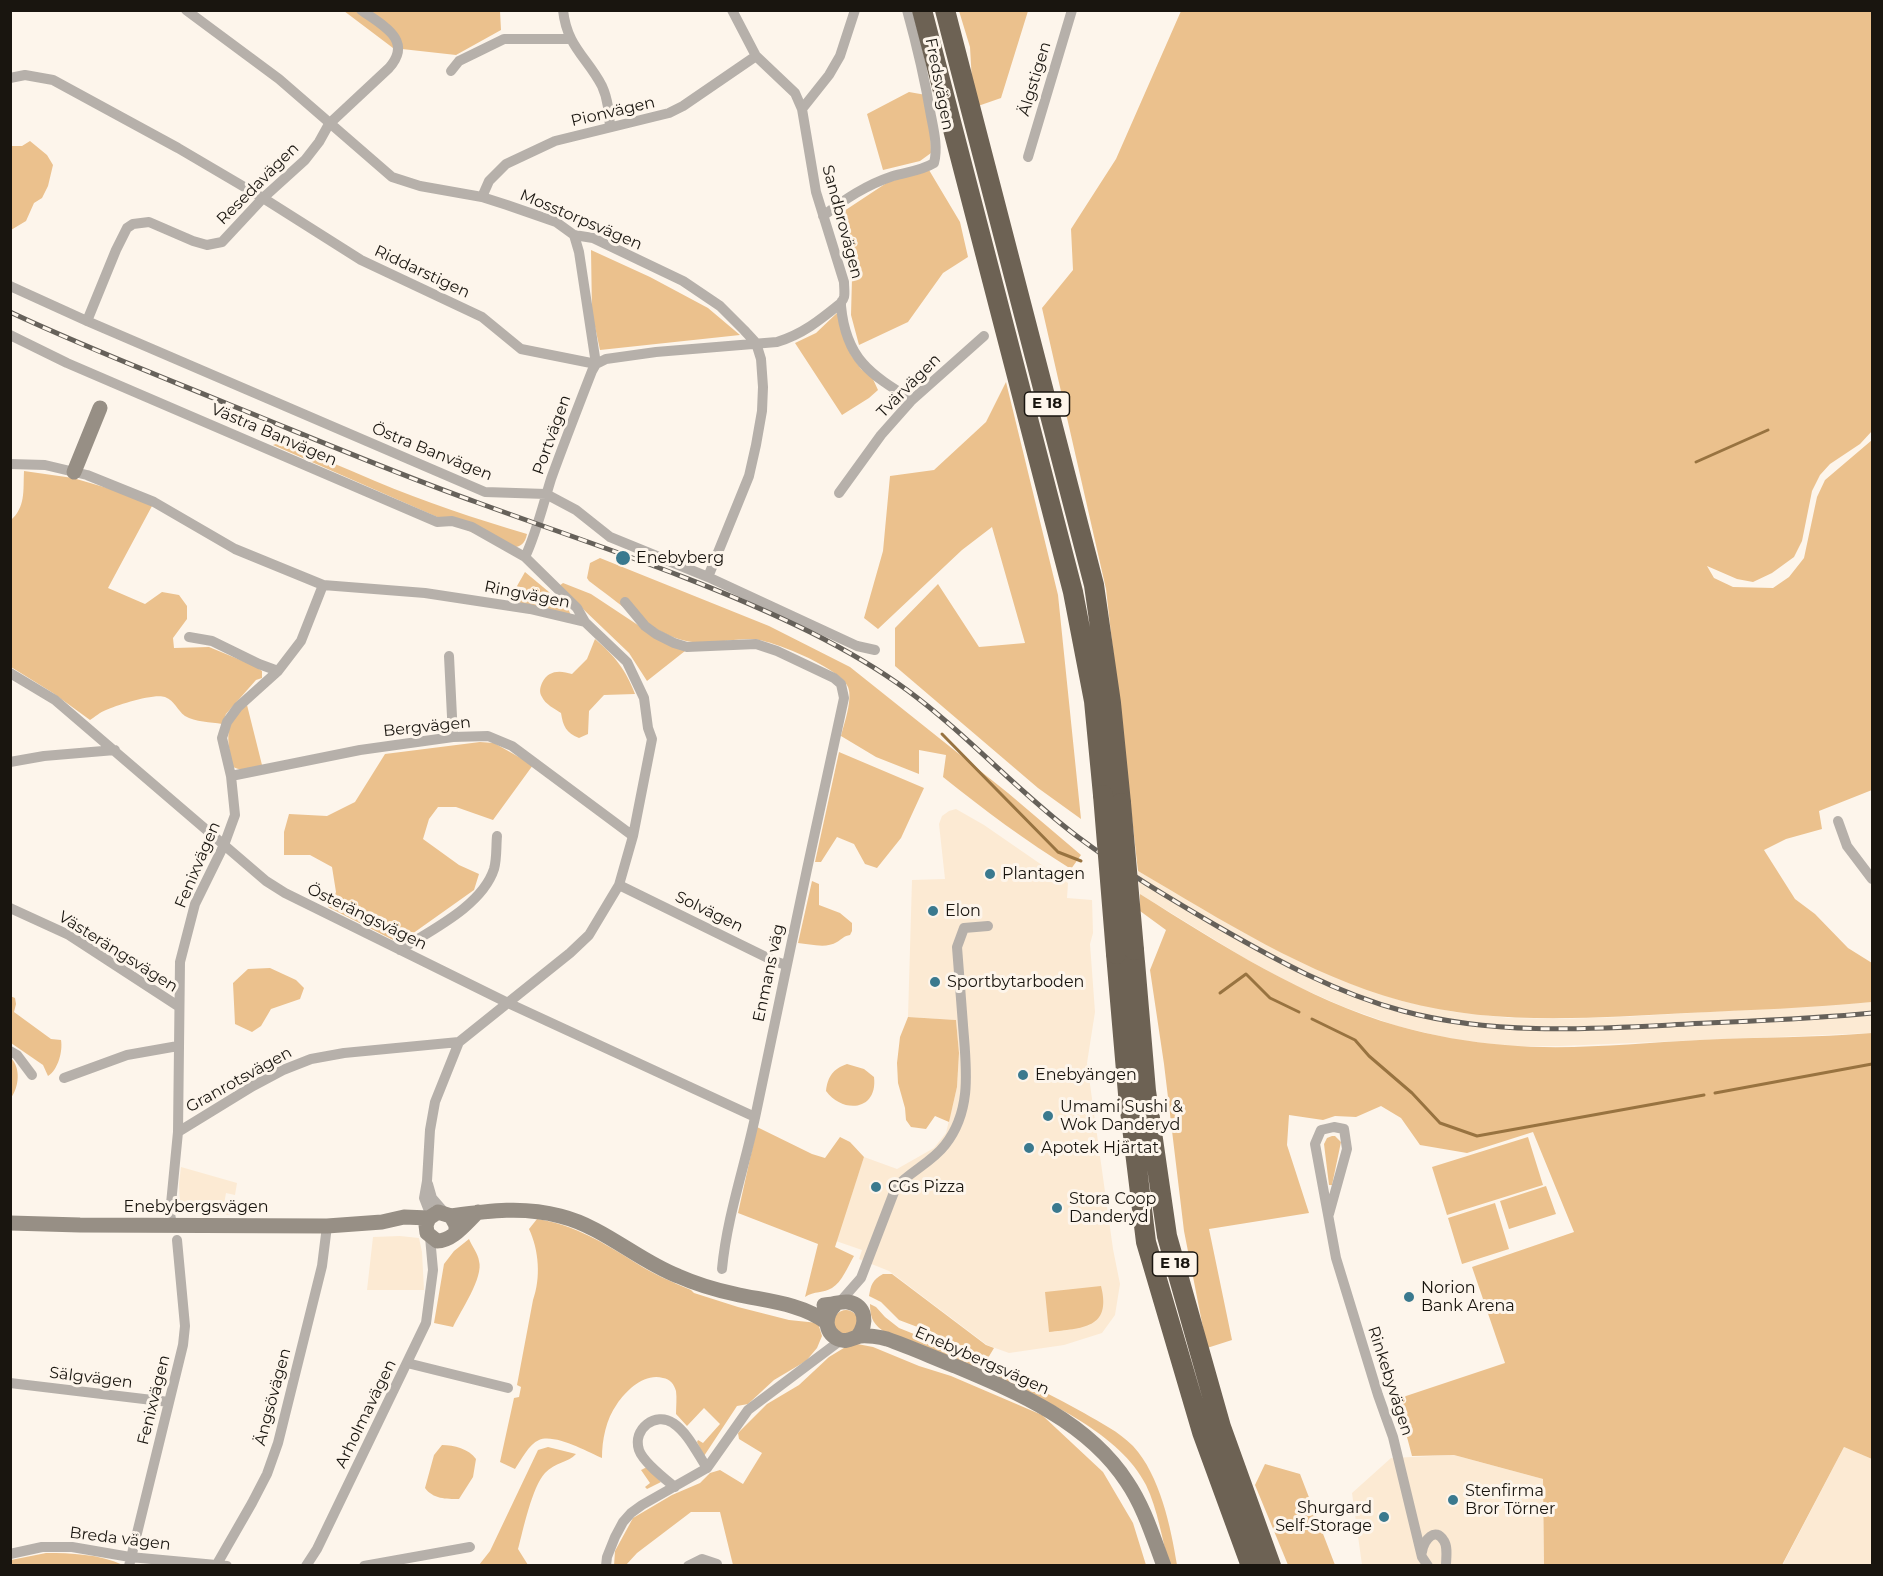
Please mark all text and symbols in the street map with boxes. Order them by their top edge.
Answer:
street label: Fredsvägen [921,36,957,132]
street label: Älgstigen [1015,39,1055,119]
street label: Pionvägen [569,93,657,131]
street label: Resedavägen [213,139,303,229]
street label: Sandbrovägen [818,163,866,281]
street label: Mosstorpsvägen [517,186,645,254]
street label: Riddarstigen [371,241,473,303]
street label: Tvärvägen [873,350,945,422]
street label: Portvägen [529,392,575,478]
road number: E 18 [1024,392,1070,416]
street label: Västra Banvägen [208,400,340,470]
street label: Östra Banvägen [369,419,495,485]
place label: Enebyberg [636,548,724,568]
marker: Enebyberg [614,549,632,567]
street label: Ringvägen [483,577,571,613]
street label: Bergvägen [382,713,472,741]
street label: Fenixvägen [171,819,225,911]
place label: Plantagen [1002,864,1085,884]
marker: Plantagen [983,867,997,881]
street label: Österängsvägen [304,880,430,954]
street label: Solvägen [672,887,746,937]
place label: Elon [945,901,981,921]
marker: Elon [926,904,940,918]
street label: Västerängsvägen [55,907,181,997]
street label: Enmans väg [749,922,789,1024]
place label: Sportbytarboden [947,972,1084,992]
marker: Sportbytarboden [928,975,942,989]
street label: Granrotsvägen [183,1043,295,1117]
place label: Enebyängen [1035,1065,1137,1085]
marker: Enebyängen [1016,1068,1030,1082]
place label: Umami Sushi & Wok Danderyd [1060,1097,1183,1135]
marker: Umami Sushi & Wok Danderyd [1041,1109,1055,1123]
place label: Apotek Hjärtat [1041,1138,1159,1158]
marker: Apotek Hjärtat [1022,1141,1036,1155]
place label: CGs Pizza [888,1177,965,1197]
marker: CGs Pizza [869,1180,883,1194]
place label: Stora Coop Danderyd [1069,1189,1156,1227]
street label: Enebybergsvägen [123,1197,269,1217]
marker: Stora Coop Danderyd [1050,1201,1064,1215]
road number: E 18 [1152,1252,1198,1276]
place label: Norion Bank Arena [1421,1278,1515,1316]
marker: Norion Bank Arena [1402,1290,1416,1304]
street label: Enebybergsvägen [912,1323,1052,1399]
street label: Rinkebyvägen [1363,1324,1417,1438]
street label: Ängsövägen [251,1346,295,1448]
street label: Fenixvägen [134,1353,174,1447]
street label: Arholmavägen [331,1357,401,1471]
street label: Sälgvägen [48,1363,134,1393]
place label: Stenfirma Bror Törner [1465,1481,1555,1519]
marker: Stenfirma Bror Törner [1446,1493,1460,1507]
place label: Shurgard Self-Storage [1275,1498,1372,1536]
marker: Shurgard Self-Storage [1377,1510,1391,1524]
street label: Breda vägen [68,1523,172,1555]

